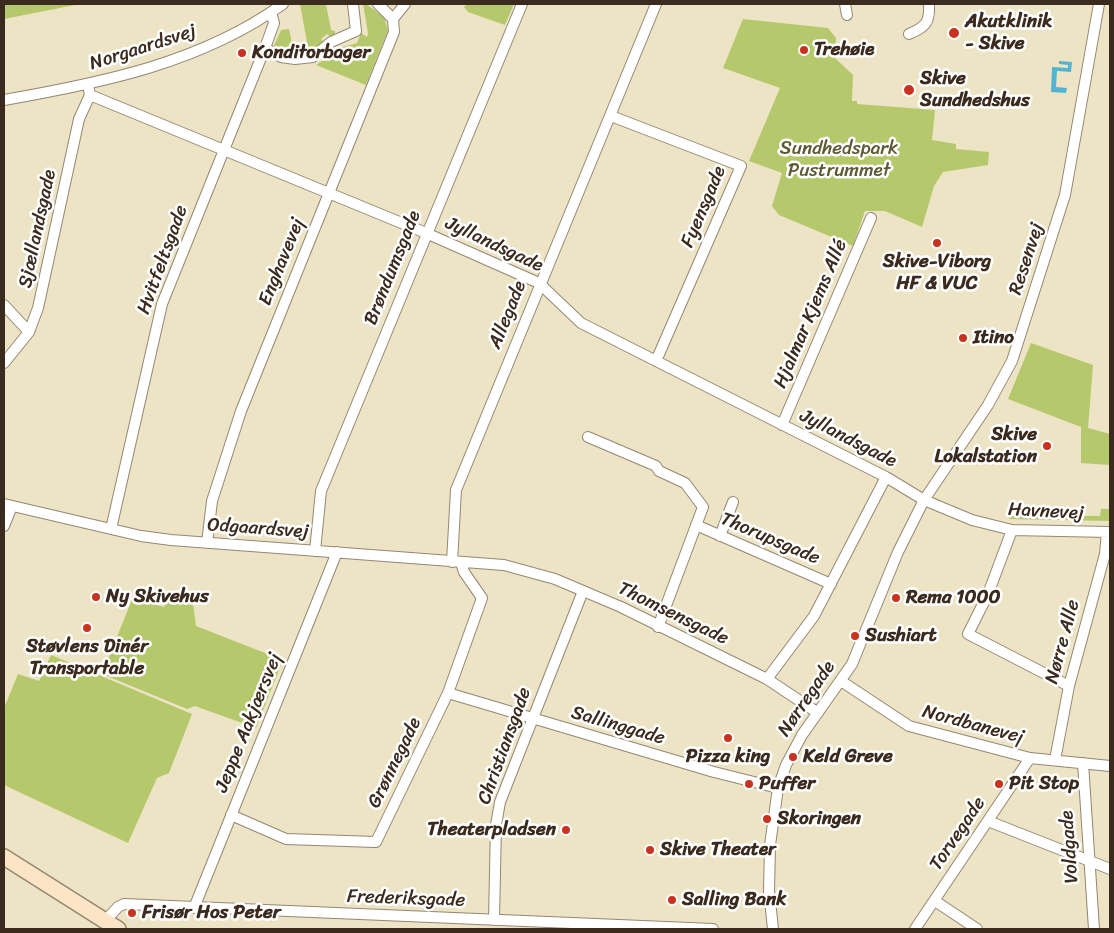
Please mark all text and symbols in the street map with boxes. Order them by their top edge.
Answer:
place label: Akutklinik - Skive [965,11,1052,55]
street label: Norgaardsvej [87,20,199,76]
marker: Akutklinik - Skive [947,26,961,40]
place label: Trehøie [814,39,874,61]
place label: Konditorbager [252,42,370,64]
marker: Trehøie [798,44,810,56]
marker: Konditorbager [236,47,248,59]
place label: Skive Sundhedshus [920,68,1030,112]
marker: Skive Sundhedshus [902,83,916,97]
park label: Sundhedspark Pustrummet [780,138,898,182]
street label: Fyensgade [677,163,731,251]
street label: Sjællandsgade [14,168,62,290]
street label: Hvitfeltsgade [133,202,193,318]
street label: Brøndumsgade [360,207,426,329]
street label: Jyllandsgade [441,212,547,278]
street label: Enghavevej [254,215,310,309]
street label: Resenvej [1005,220,1049,298]
street label: Hjalmar Kjems Allé [769,236,853,392]
marker: Skive-Viborg HF & VUC [931,237,943,249]
place label: Skive-Viborg HF & VUC [883,251,991,295]
street label: Allegade [484,278,532,352]
place label: Itino [973,327,1014,349]
marker: Itino [957,332,969,344]
street label: Jyllandsgade [796,405,900,473]
place label: Skive Lokalstation [934,424,1037,468]
marker: Skive Lokalstation [1041,440,1053,452]
street label: Havnevej [1007,499,1085,525]
street label: Thorupsgade [717,508,823,570]
street label: Odgaardsvej [206,514,310,544]
street label: Thomsensgade [614,577,732,651]
place label: Ny Skivehus [106,586,209,608]
place label: Rema 1000 [906,587,1001,609]
marker: Ny Skivehus [90,591,102,603]
marker: Rema 1000 [890,592,902,604]
street label: Nørre Alle [1041,597,1085,687]
marker: Støvlens Dinér Transportable [81,622,93,634]
place label: Sushiart [865,625,937,647]
marker: Sushiart [849,630,861,642]
place label: Støvlens Dinér Transportable [26,636,148,680]
street label: Jeppe Aakjærsvej [211,650,287,796]
street label: Nørregade [773,657,841,741]
street label: Christiansgade [473,684,537,808]
street label: Nordbanevej [920,701,1026,749]
street label: Sallinggade [569,702,667,750]
street label: Grønnegade [363,714,427,812]
marker: Pizza king [722,732,734,744]
place label: Pizza king [686,746,770,768]
place label: Keld Greve [803,746,893,768]
marker: Keld Greve [787,751,799,763]
place label: Puffer [759,773,815,795]
place label: Pit Stop [1009,773,1079,795]
marker: Puffer [743,778,755,790]
marker: Pit Stop [993,778,1005,790]
street label: Torvegade [925,793,991,875]
place label: Skoringen [777,808,861,830]
street label: Voldgade [1056,810,1084,884]
marker: Skoringen [761,813,773,825]
place label: Theaterpladsen [427,819,556,841]
marker: Theaterpladsen [560,824,572,836]
place label: Skive Theater [660,839,776,861]
marker: Skive Theater [644,844,656,856]
street label: Frederiksgade [346,886,466,912]
place label: Salling Bank [682,889,786,911]
marker: Salling Bank [666,894,678,906]
place label: Frisør Hos Peter [142,902,280,924]
marker: Frisør Hos Peter [126,907,138,919]

